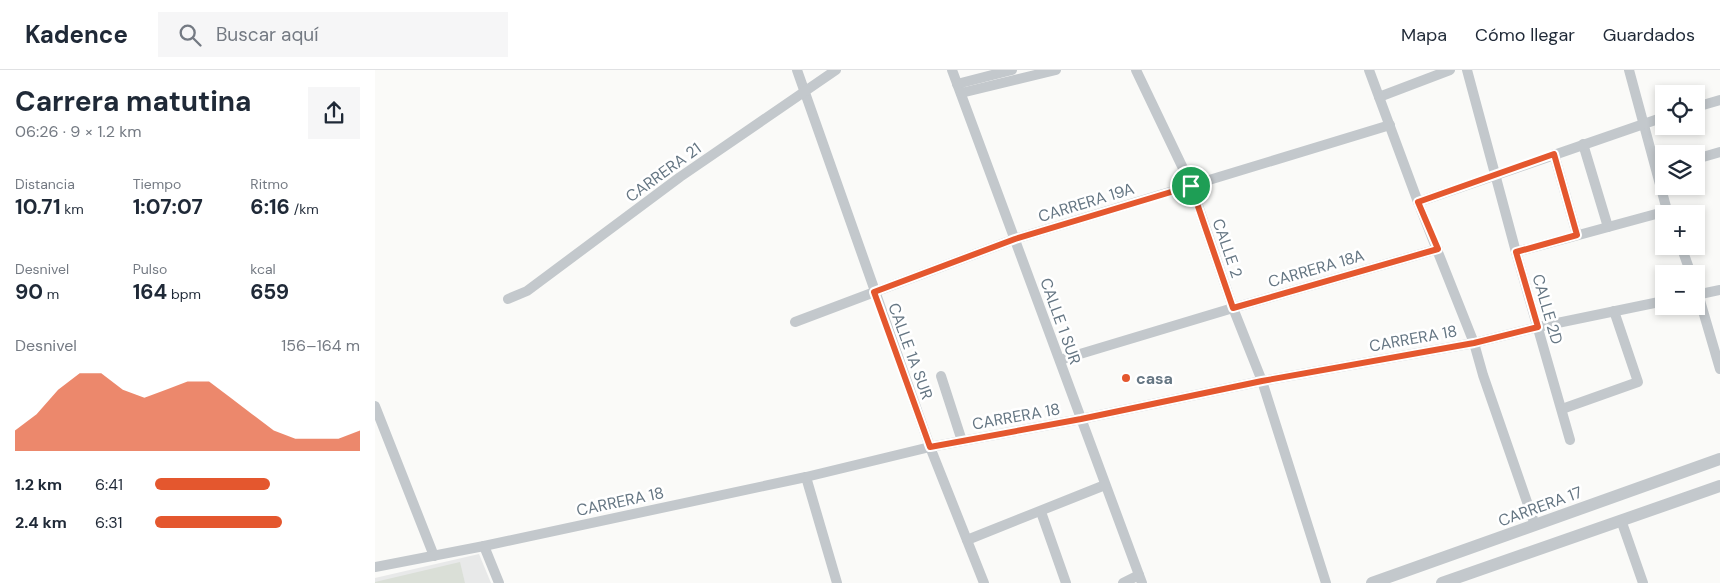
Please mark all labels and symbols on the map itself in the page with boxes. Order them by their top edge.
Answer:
street label: CARRERA 21 [621,138,705,207]
pin [1170,165,1212,207]
street label: CARRERA 19A [1036,178,1137,227]
street label: CALLE 2 [1208,216,1247,281]
street label: CARRERA 18A [1266,245,1367,292]
street label: CALLE 2D [1527,272,1568,347]
street label: CALLE 1 SUR [1035,275,1086,367]
street label: CALLE 1A SUR [883,300,938,402]
street label: CARRERA 18 [1367,320,1459,357]
place label: casa [1136,368,1173,389]
marker: casa [1120,372,1132,384]
street label: CARRERA 18 [970,398,1062,435]
street label: CARRERA 18 [574,482,666,521]
street label: CARRERA 17 [1495,482,1585,531]

